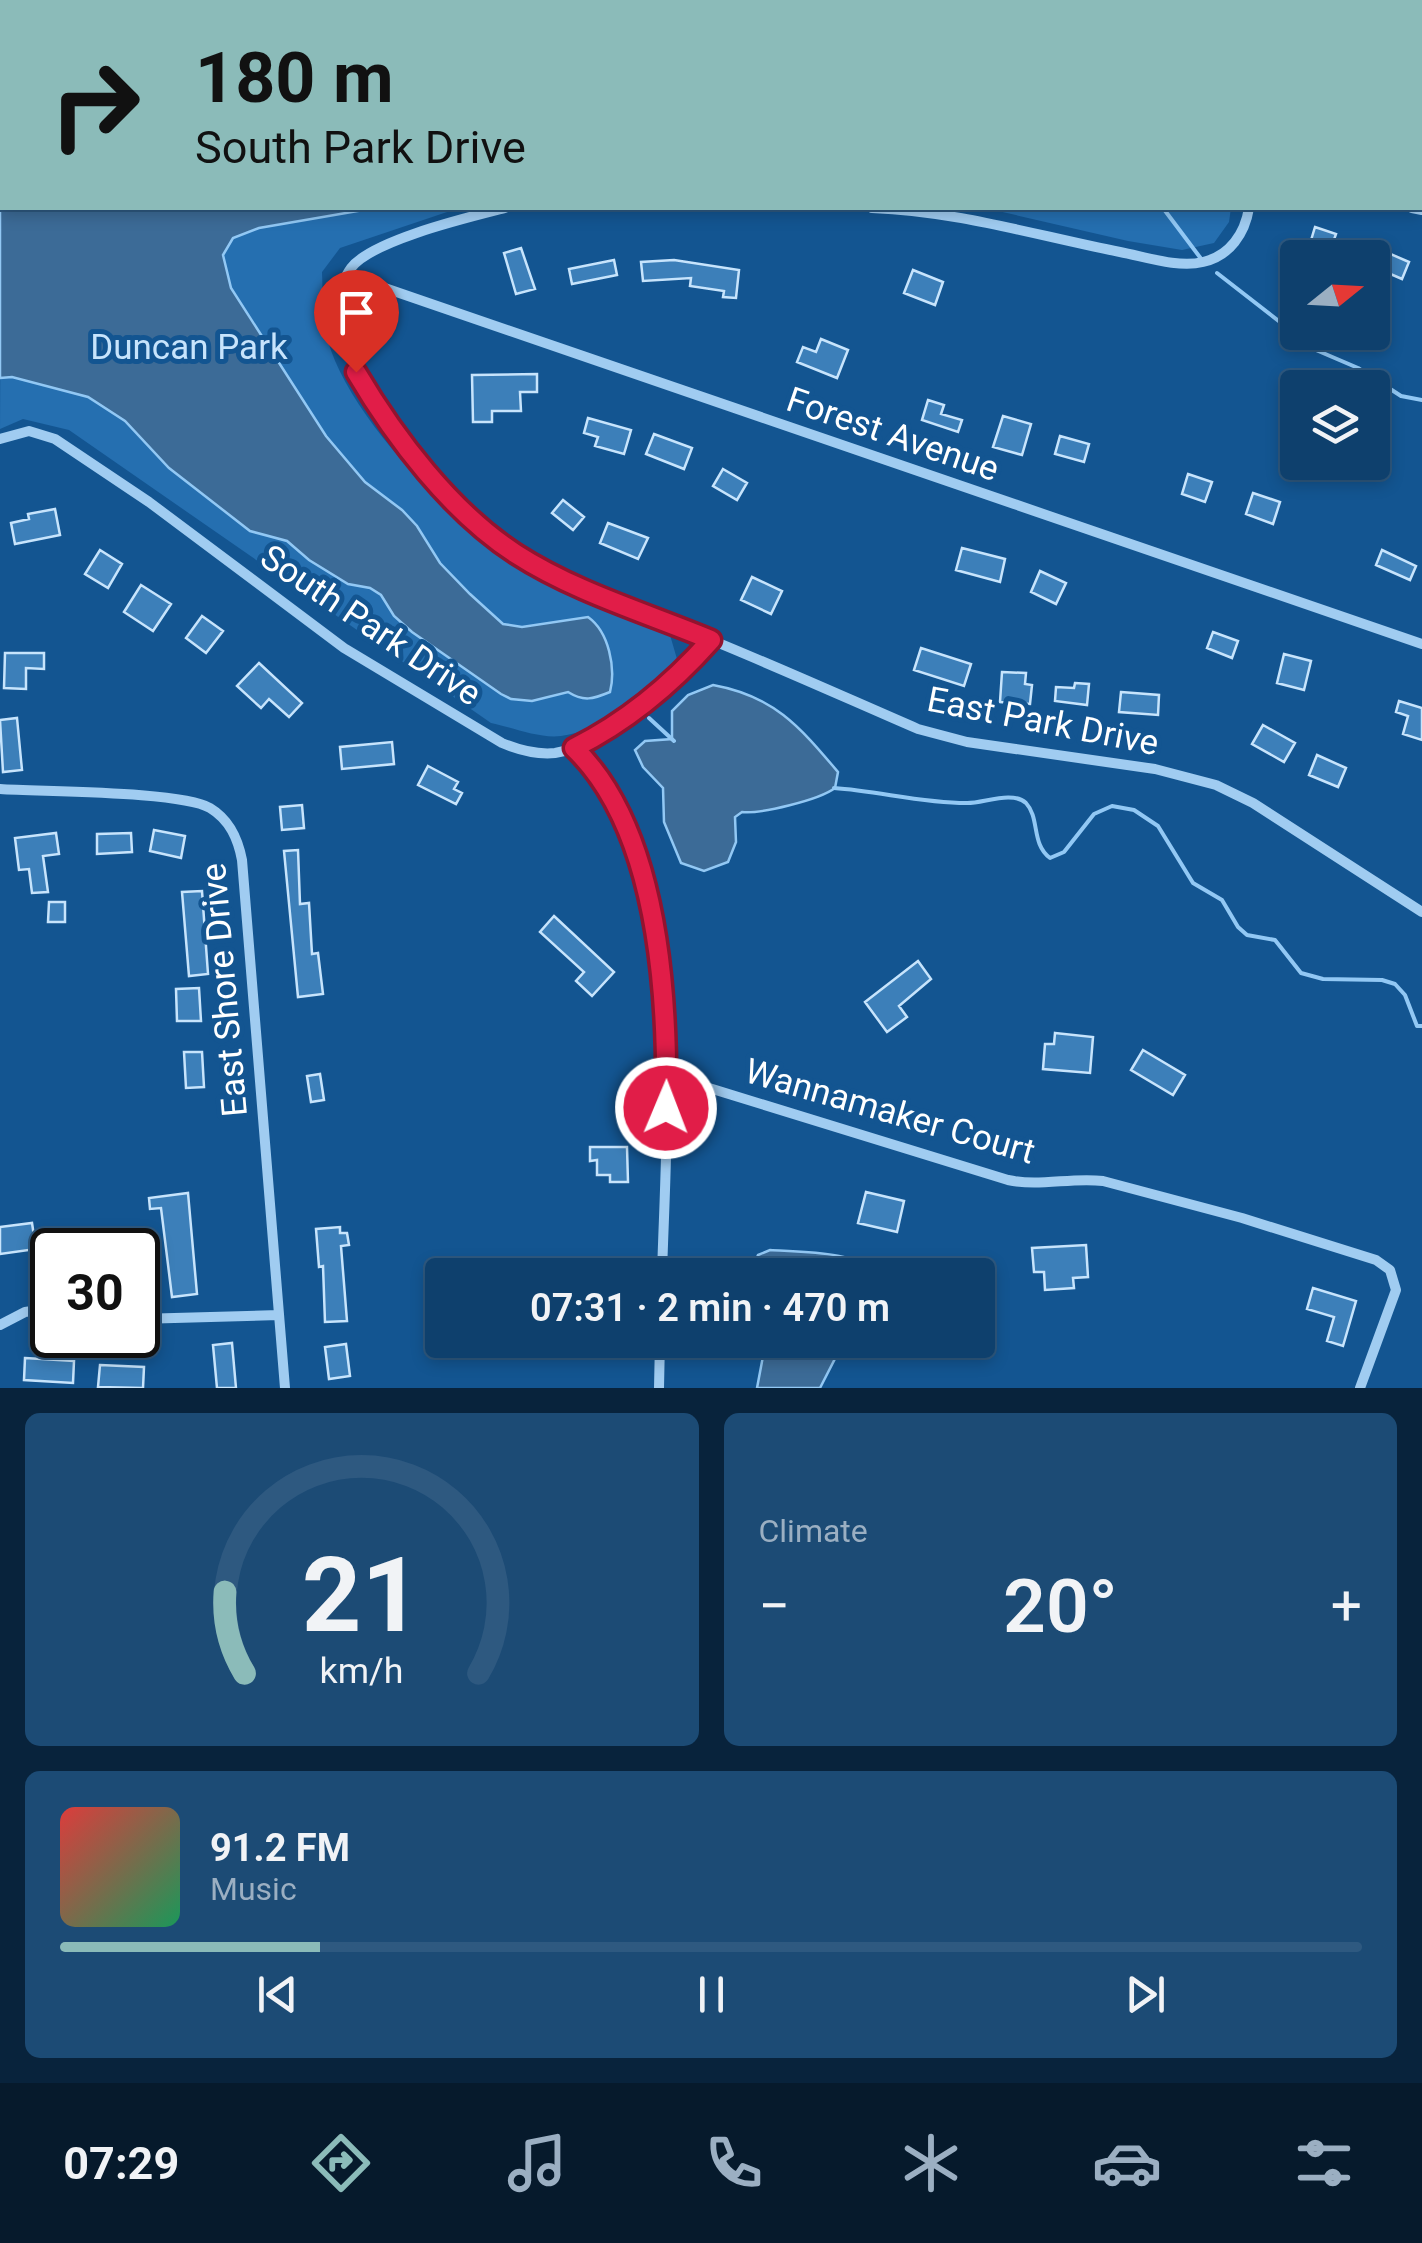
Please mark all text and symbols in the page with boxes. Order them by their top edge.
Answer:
text: 180 m [195,37,394,119]
icon: right [30,40,160,170]
text: South Park Drive [195,121,526,174]
north arrow [1280,240,1390,350]
map controls [1280,240,1390,480]
pin [314,270,399,373]
icon: arrive [329,285,384,340]
park label: Duncan Park [90,327,288,368]
button: layers [1280,370,1390,480]
street label: Forest Avenue [781,379,1004,490]
street label: South Park Drive [253,536,489,714]
street label: East Park Drive [924,679,1162,764]
street label: East Shore Drive [193,861,256,1119]
street label: Wannamaker Court [740,1050,1040,1172]
position arrow [614,1056,718,1160]
speed limit sign: 30 [30,1228,160,1358]
text: 07:31 · 2 min · 470 m [530,1286,890,1330]
text: Climate [759,1512,868,1550]
text: 21 [302,1535,421,1656]
text: 20° [1003,1562,1118,1650]
text: − [759,1574,790,1638]
text: + [1331,1574,1362,1638]
text: km/h [320,1650,404,1692]
text: 91.2 FM [210,1826,350,1870]
text: Music [210,1870,297,1908]
icon: previous [250,1967,305,2022]
icon: pause [684,1967,739,2022]
icon: next [1118,1967,1173,2022]
icon: directions [306,2128,376,2198]
icon: music [502,2128,572,2198]
icon: phone [699,2128,769,2198]
icon: climate [896,2128,966,2198]
icon: car [1092,2128,1162,2198]
icon: filters [1289,2128,1359,2198]
text: 07:29 [63,2137,179,2190]

